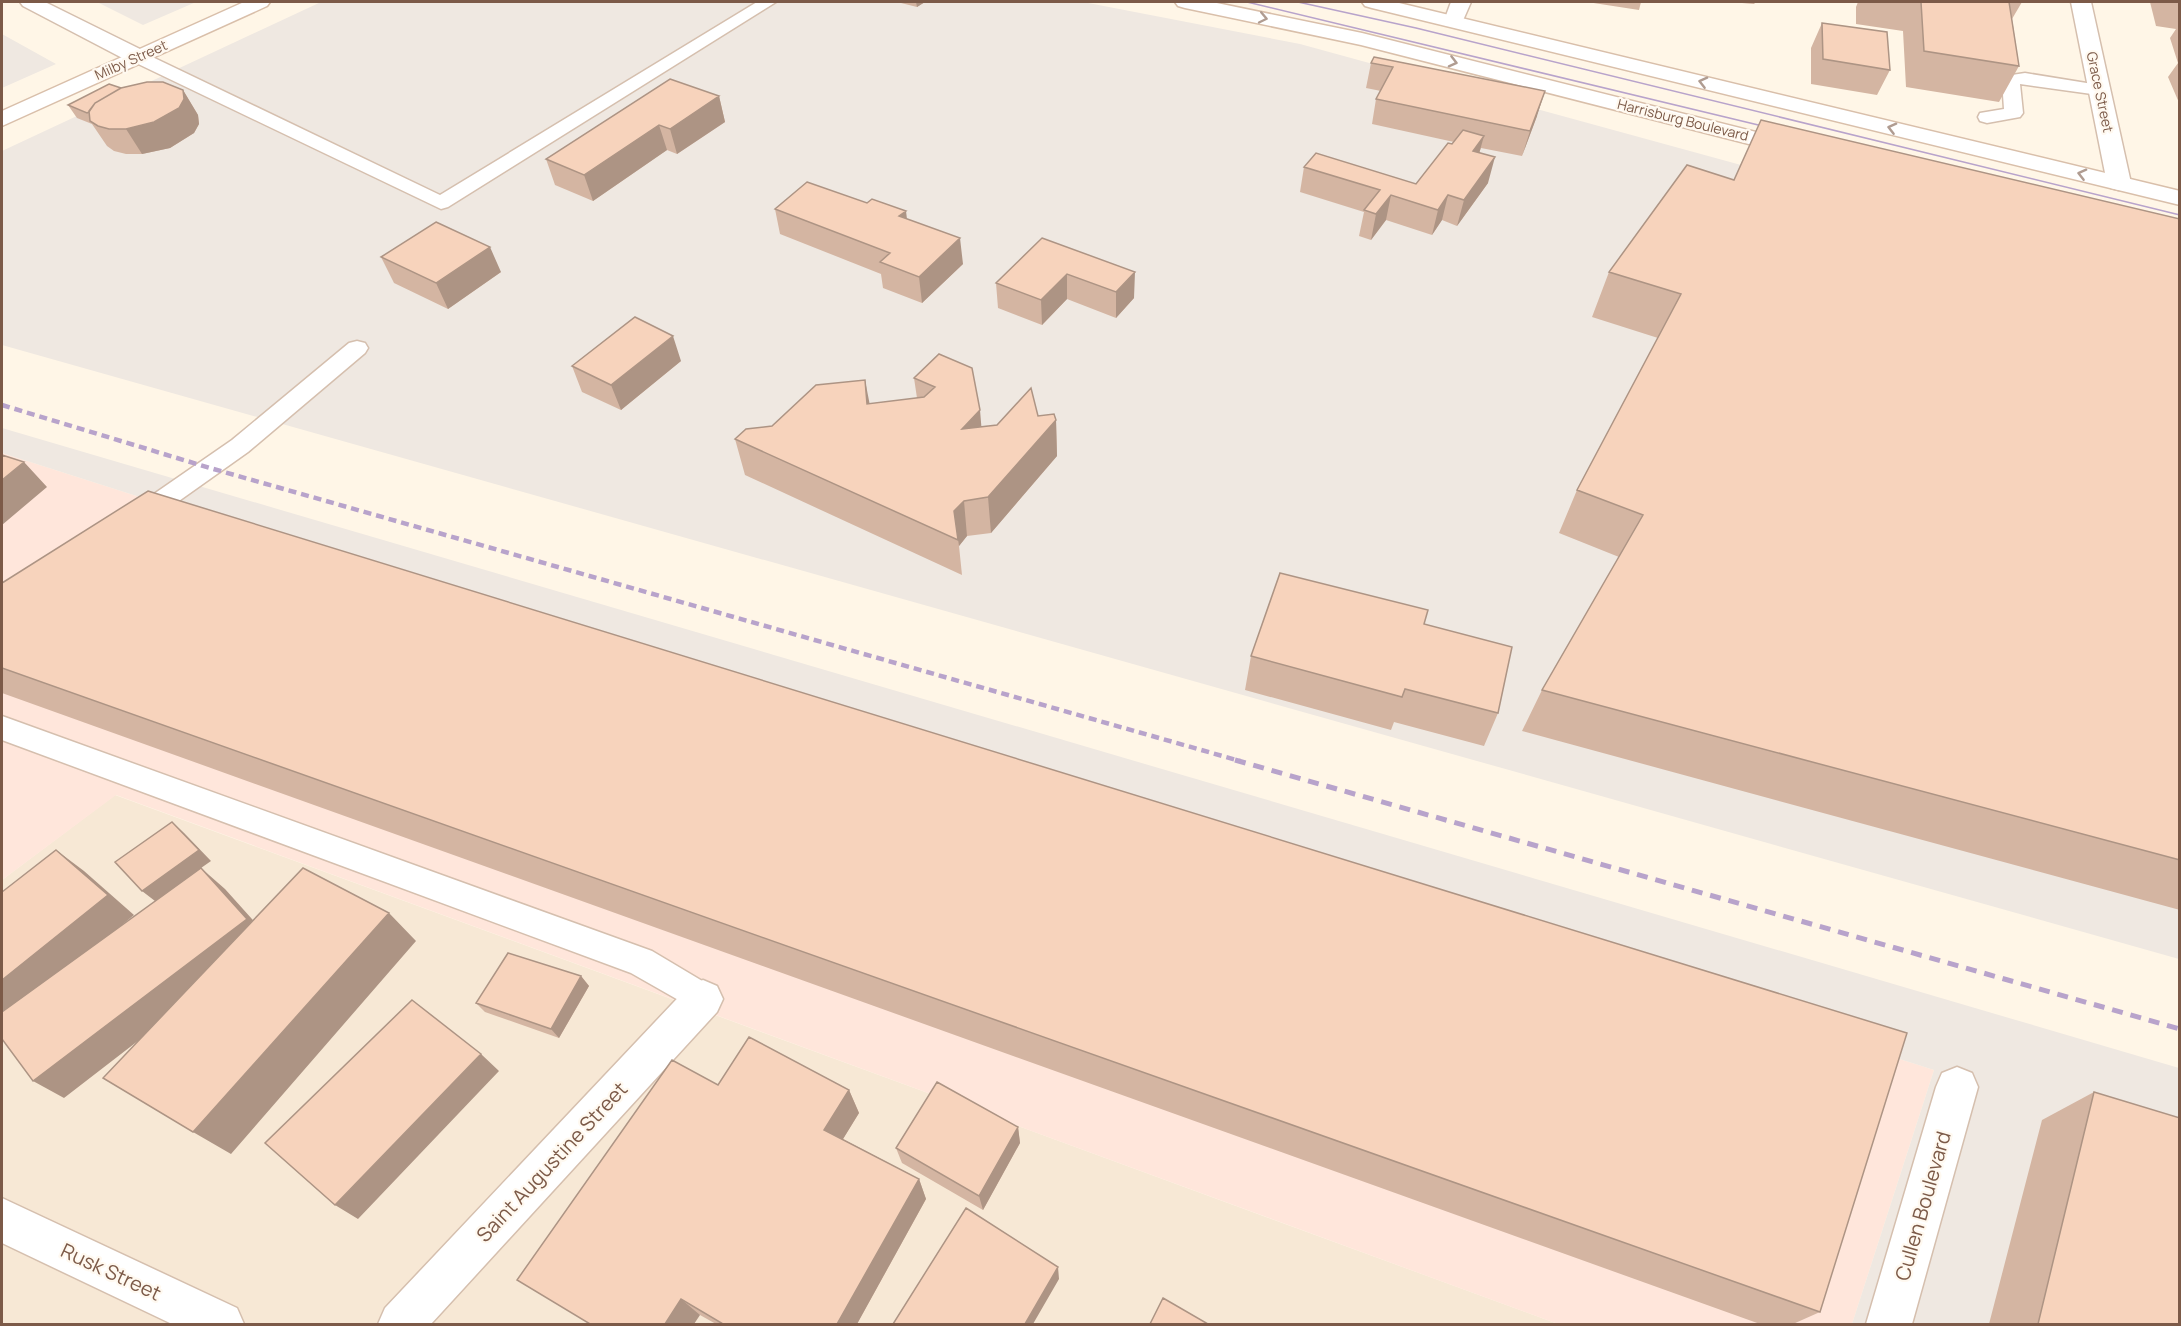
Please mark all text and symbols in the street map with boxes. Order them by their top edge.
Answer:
one-way arrow [1258,11,1268,24]
street label: Milby Street [92,35,170,84]
street label: Grace Street [2083,50,2118,134]
one-way arrow [1447,55,1458,67]
one-way arrow [1698,76,1708,89]
street label: Harrisburg Boulevard [1616,94,1751,145]
one-way arrow [1888,123,1898,136]
one-way arrow [2077,169,2087,182]
street label: Saint Augustine Street [470,1076,633,1248]
street label: Cullen Boulevard [1888,1128,1957,1284]
street label: Rusk Street [57,1237,166,1307]

